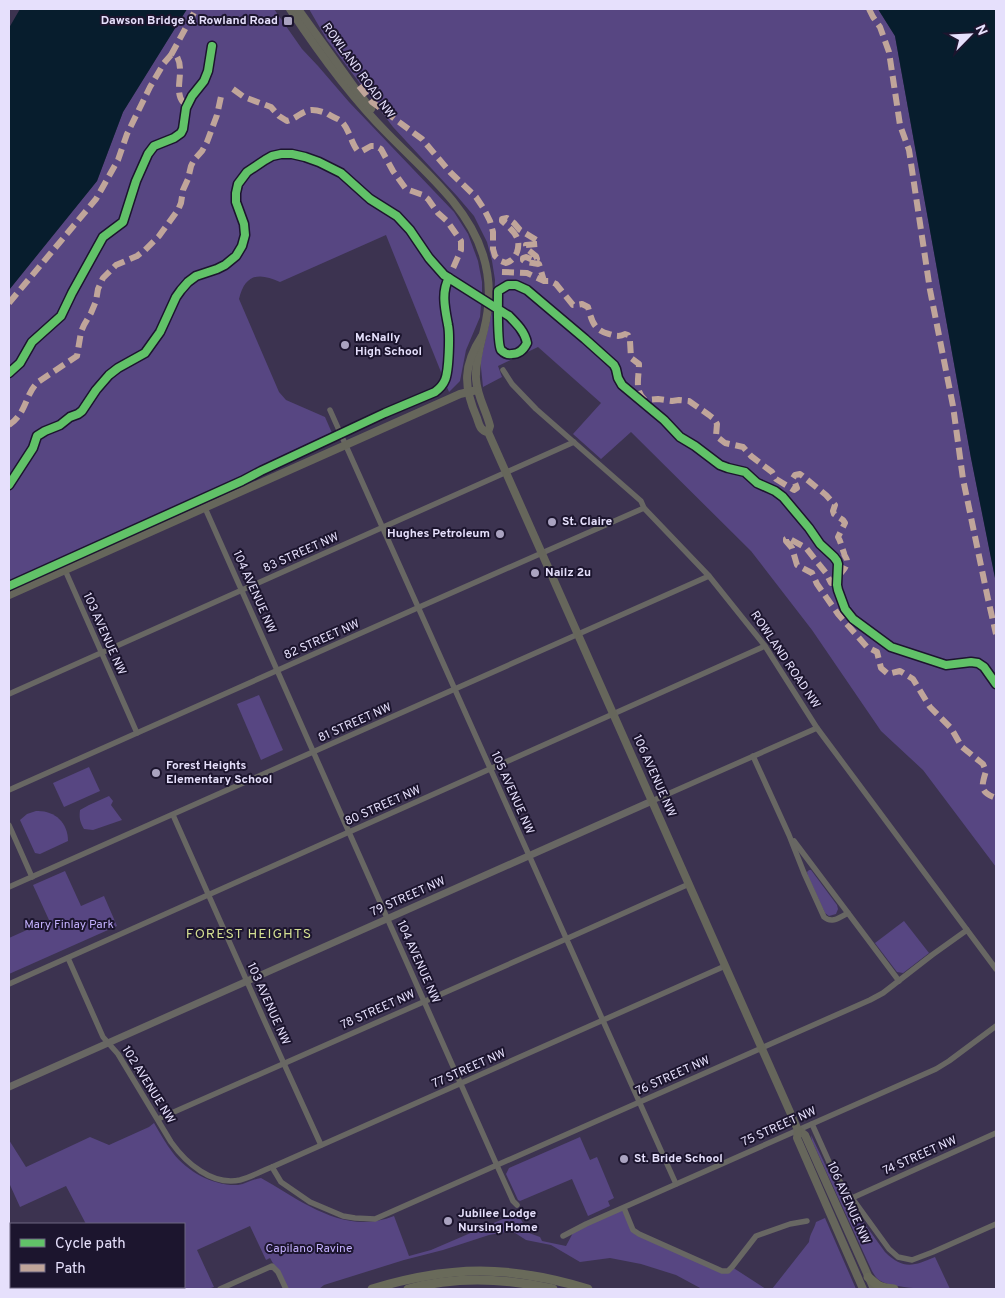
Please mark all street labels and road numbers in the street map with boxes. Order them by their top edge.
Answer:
street label: ROWLAND ROAD NW [318,20,398,122]
street label: 83 STREET NW [261,529,341,577]
street label: 104 AVENUE NW [229,548,279,636]
street label: 103 AVENUE NW [79,590,129,678]
street label: ROWLAND ROAD NW [746,608,824,712]
street label: 82 STREET NW [282,616,362,664]
street label: 81 STREET NW [316,700,394,746]
street label: 106 AVENUE NW [629,732,679,820]
street label: 105 AVENUE NW [487,749,537,837]
street label: 80 STREET NW [342,782,424,830]
street label: 79 STREET NW [368,873,448,921]
street label: 104 AVENUE NW [393,918,443,1006]
street label: 103 AVENUE NW [243,960,293,1048]
street label: 78 STREET NW [338,986,418,1034]
street label: 102 AVENUE NW [118,1043,178,1127]
street label: 77 STREET NW [430,1046,508,1092]
street label: 76 STREET NW [633,1052,713,1100]
street label: 75 STREET NW [739,1103,819,1151]
street label: 74 STREET NW [881,1133,959,1179]
street label: 106 AVENUE NW [823,1159,873,1247]

